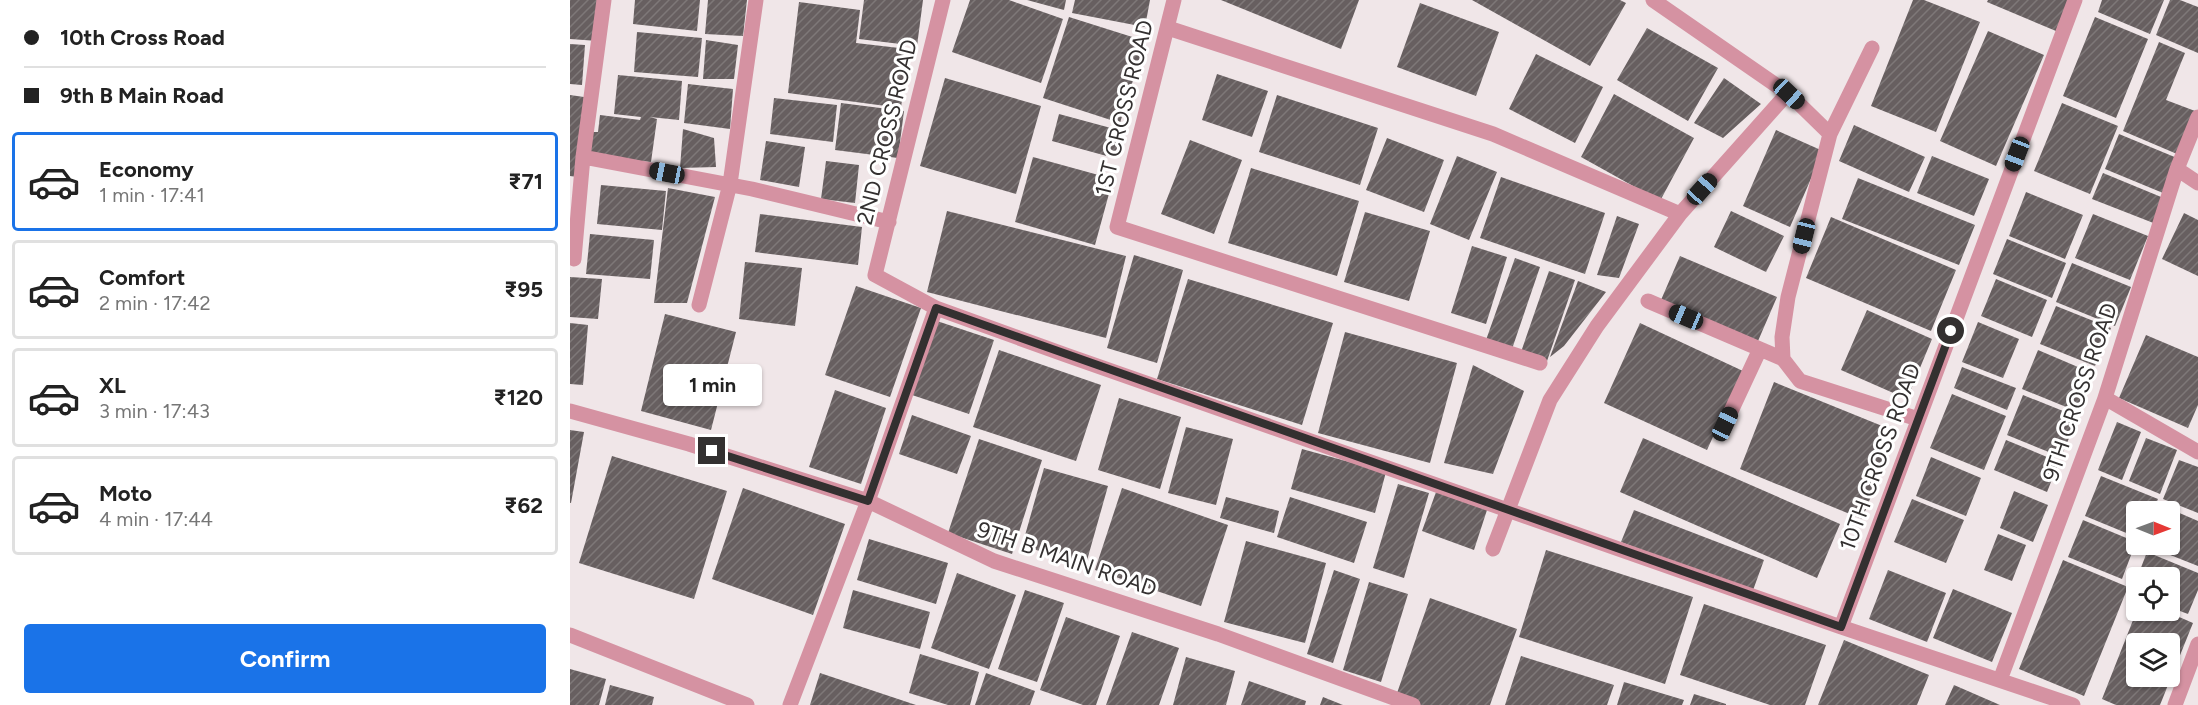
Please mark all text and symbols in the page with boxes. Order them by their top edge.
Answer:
street label: 1ST CROSS ROAD [1089,17,1159,199]
text: 10th Cross Road [60,24,225,51]
street label: 2ND CROSS ROAD [851,37,923,227]
car [1770,75,1808,113]
text: 9th B Main Road [60,82,224,109]
car [2002,134,2032,174]
icon: car [27,155,81,209]
text: Economy [99,156,194,183]
car [648,161,686,185]
text: ₹71 [508,168,543,195]
car [1683,170,1721,208]
text: 1 min · 17:41 [99,183,205,207]
car [1791,216,1817,256]
icon: car [27,263,81,317]
text: Comfort [99,264,185,291]
text: ₹95 [504,276,543,303]
text: 2 min · 17:42 [99,291,211,315]
street label: 9TH CROSS ROAD [2037,299,2123,485]
car [1666,302,1706,332]
route start [1937,317,1964,344]
street label: 10TH CROSS ROAD [1834,360,1926,554]
callout: 1 min [662,364,762,406]
icon: car [27,371,81,425]
text: XL [99,372,126,399]
text: 1 min [689,373,736,397]
text: ₹120 [494,384,543,411]
text: 3 min · 17:43 [99,399,210,423]
car [1709,404,1741,444]
route end [698,437,725,464]
icon: car [27,479,81,533]
text: Moto [99,480,152,507]
text: ₹62 [504,492,543,519]
north arrow [2126,501,2180,555]
map controls [2126,501,2180,687]
text: 4 min · 17:44 [99,507,213,531]
street label: 9TH B MAIN ROAD [974,516,1160,602]
button: locate [2126,567,2180,621]
button: Confirm [24,624,546,693]
button: layers [2126,633,2180,687]

